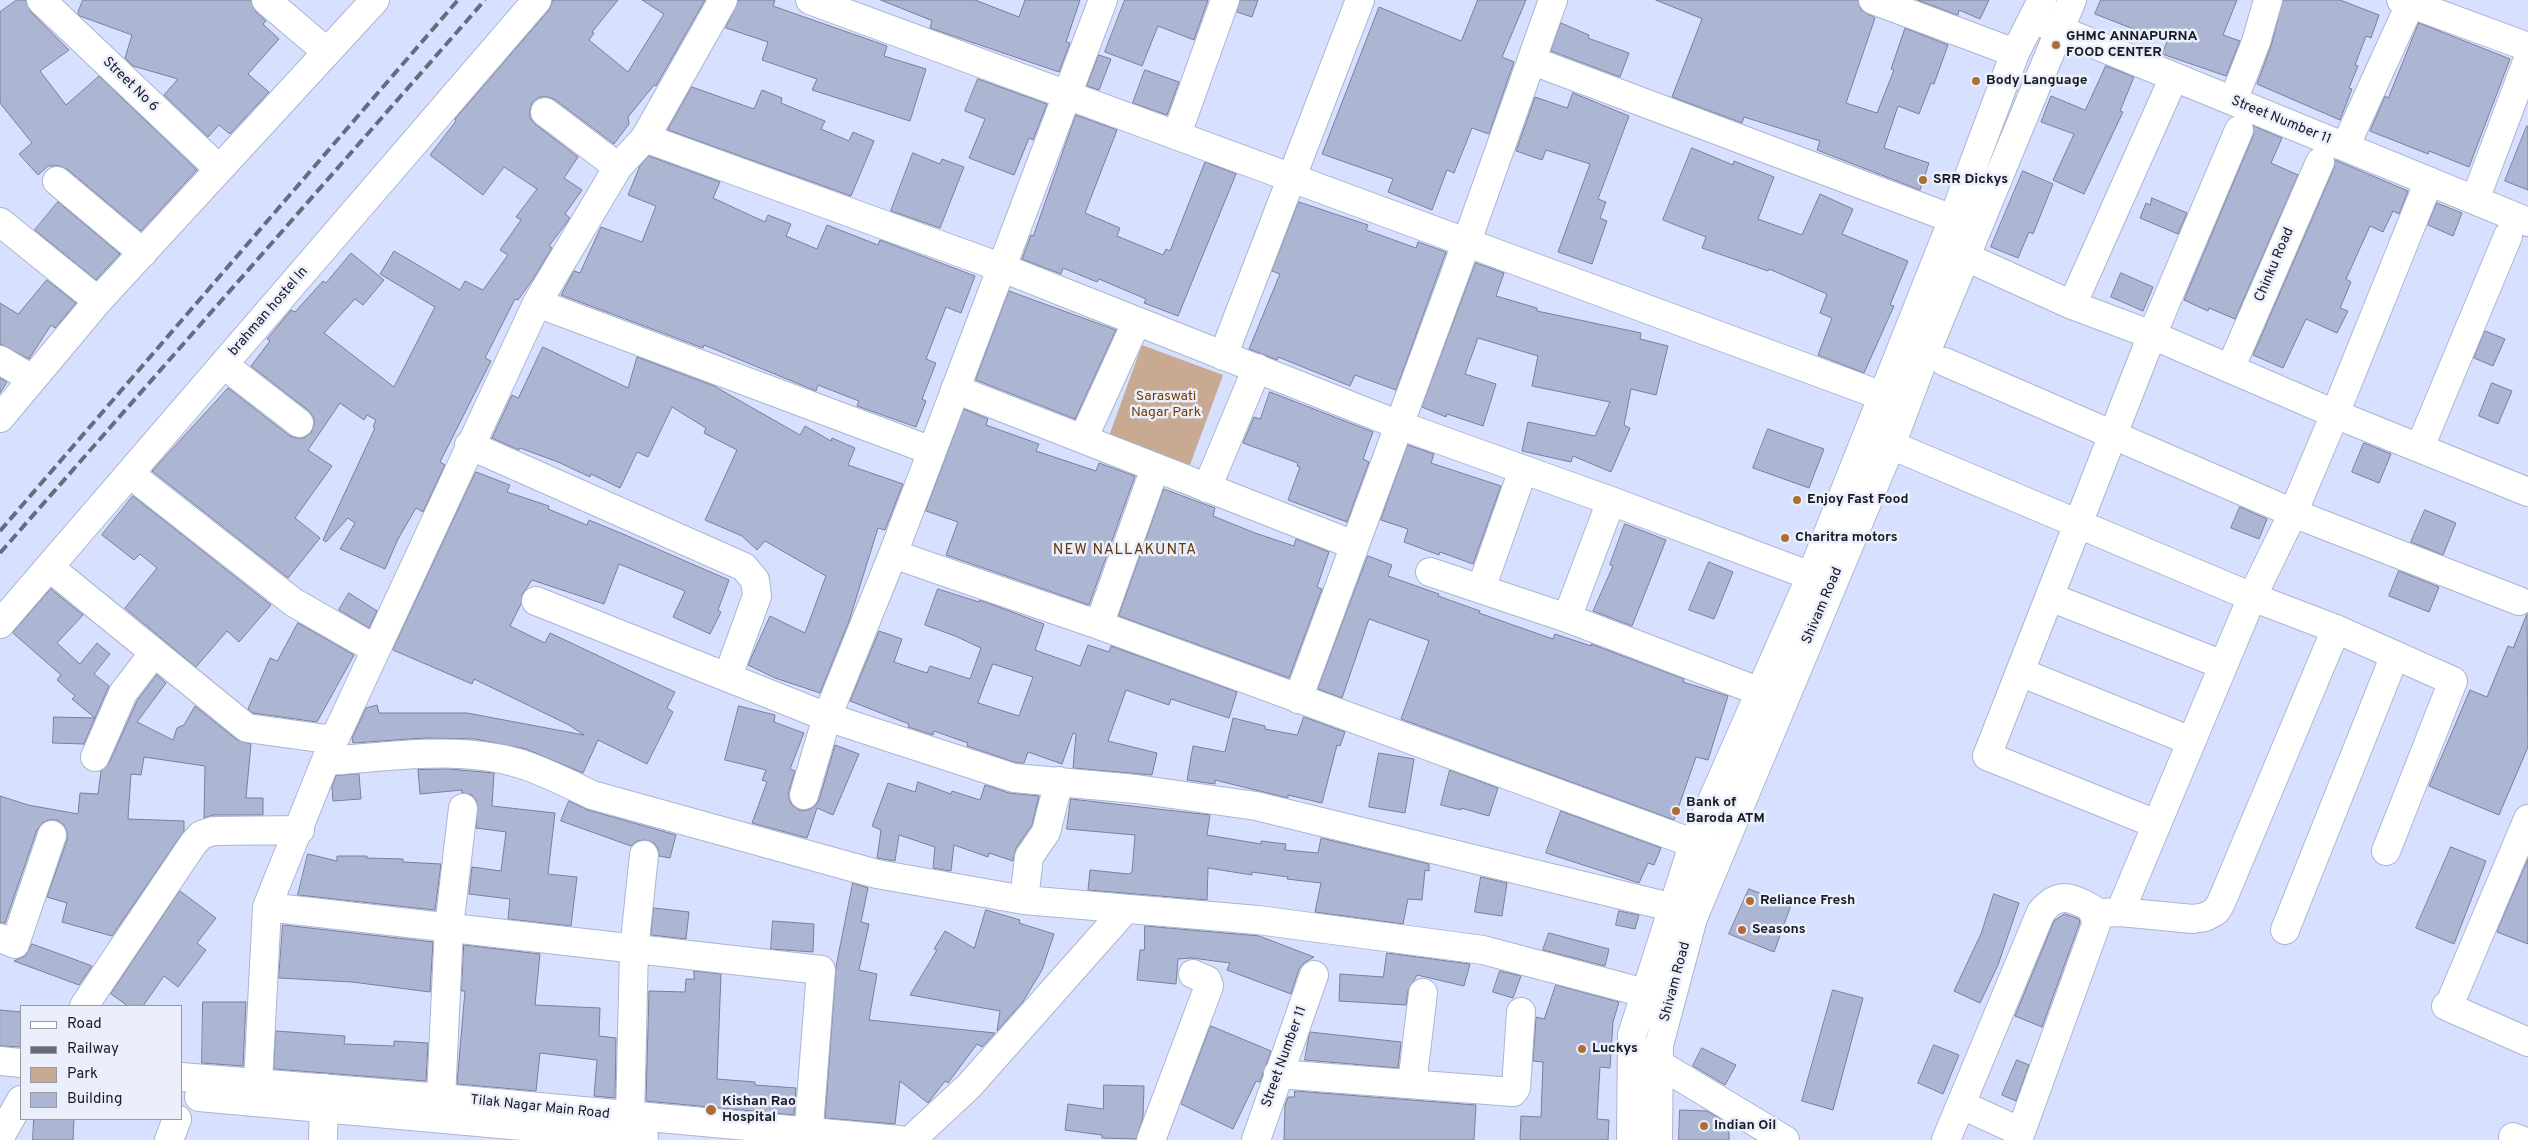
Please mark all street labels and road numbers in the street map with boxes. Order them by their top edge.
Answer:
street label: Street No 6 [99,54,161,116]
street label: Street Number 11 [2228,93,2334,149]
street label: Chinku Road [2252,225,2298,305]
street label: brahman hostel ln [226,264,312,360]
street label: Shivam Road [1799,565,1847,647]
street label: Shivam Road [1657,940,1695,1024]
street label: Street Number 11 [1259,1004,1311,1110]
street label: Tilak Nagar Main Road [469,1092,611,1124]

